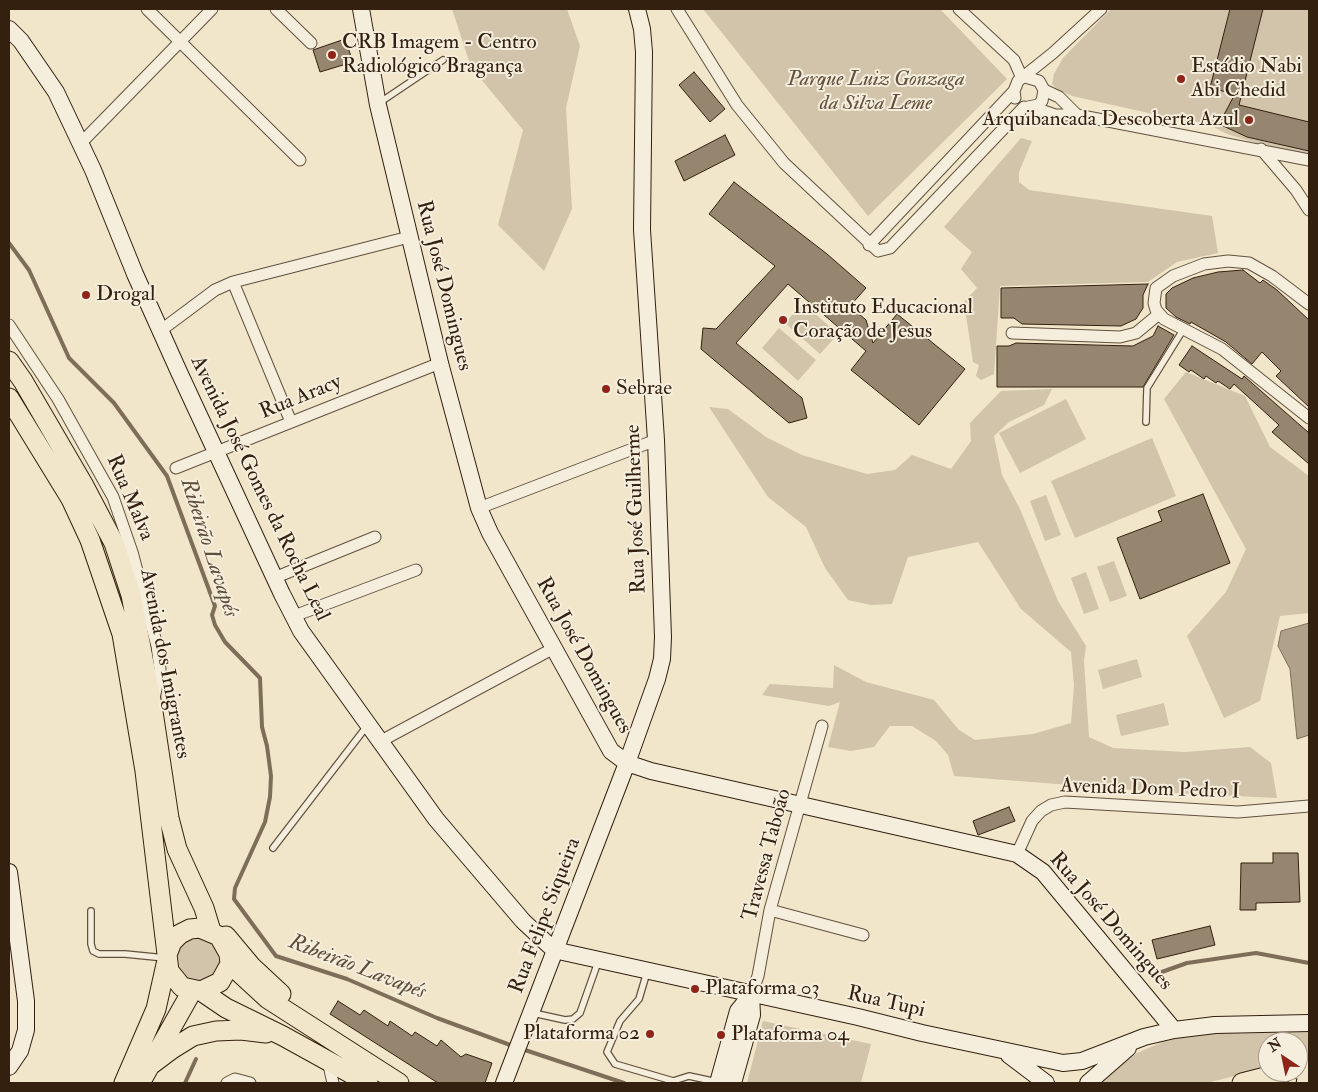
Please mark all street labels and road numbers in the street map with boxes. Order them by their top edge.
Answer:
street label: Rua José Domingues [410,198,476,374]
street label: Avenida José Gomes da Rocha Leal [184,352,334,626]
street label: Rua Aracy [256,370,346,426]
street label: Rua José Guilherme [621,424,653,594]
street label: Rua Malva [100,451,158,545]
street label: Avenida dos Imigrantes [133,567,195,761]
street label: Rua José Domingues [530,574,636,738]
street label: Avenida Dom Pedro I [1060,774,1240,806]
street label: Travessa Taboão [738,786,798,924]
street label: Rua Felipe Siqueira [505,835,587,997]
street label: Rua José Domingues [1043,848,1177,996]
street label: Rua Tupi [845,982,927,1024]

